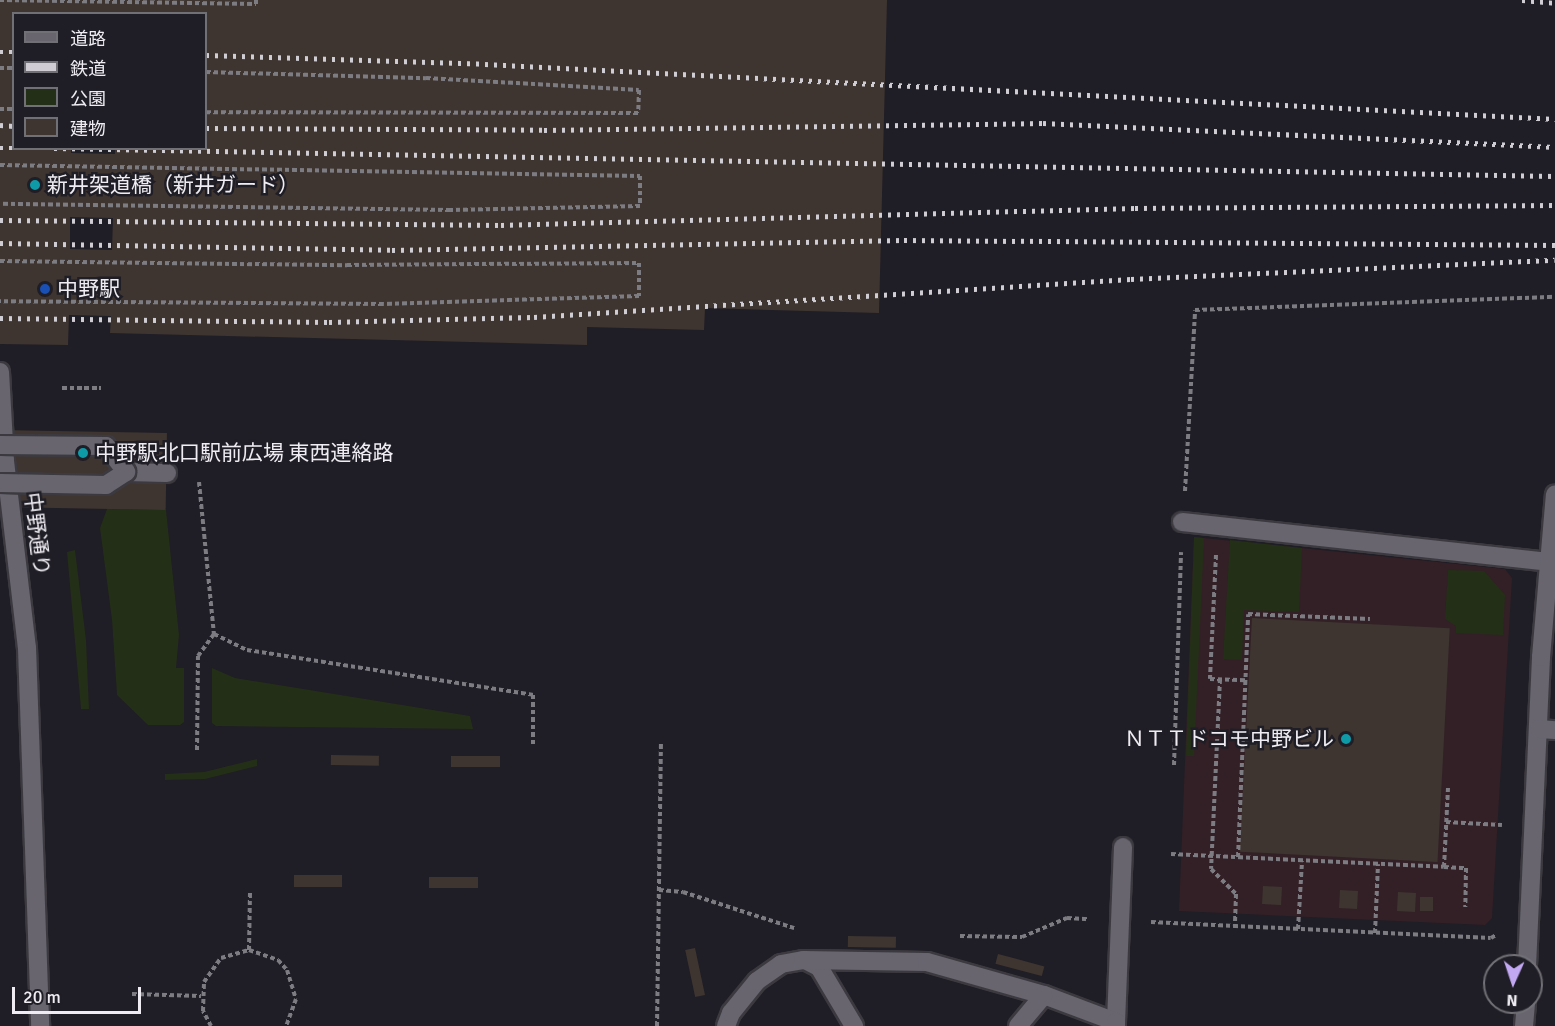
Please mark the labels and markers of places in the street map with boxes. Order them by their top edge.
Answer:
place label: 新井架道橋（新井ガード） [47,172,299,198]
marker: 新井架道橋（新井ガード） [28,178,42,192]
place label: 中野駅 [57,276,120,302]
marker: 中野駅 [38,282,52,296]
place label: 中野駅北口駅前広場 東西連絡路 [95,440,394,466]
marker: 中野駅北口駅前広場 東西連絡路 [76,446,90,460]
place label: ＮＴＴドコモ中野ビル [1124,726,1334,752]
marker: ＮＴＴドコモ中野ビル [1339,732,1353,746]

